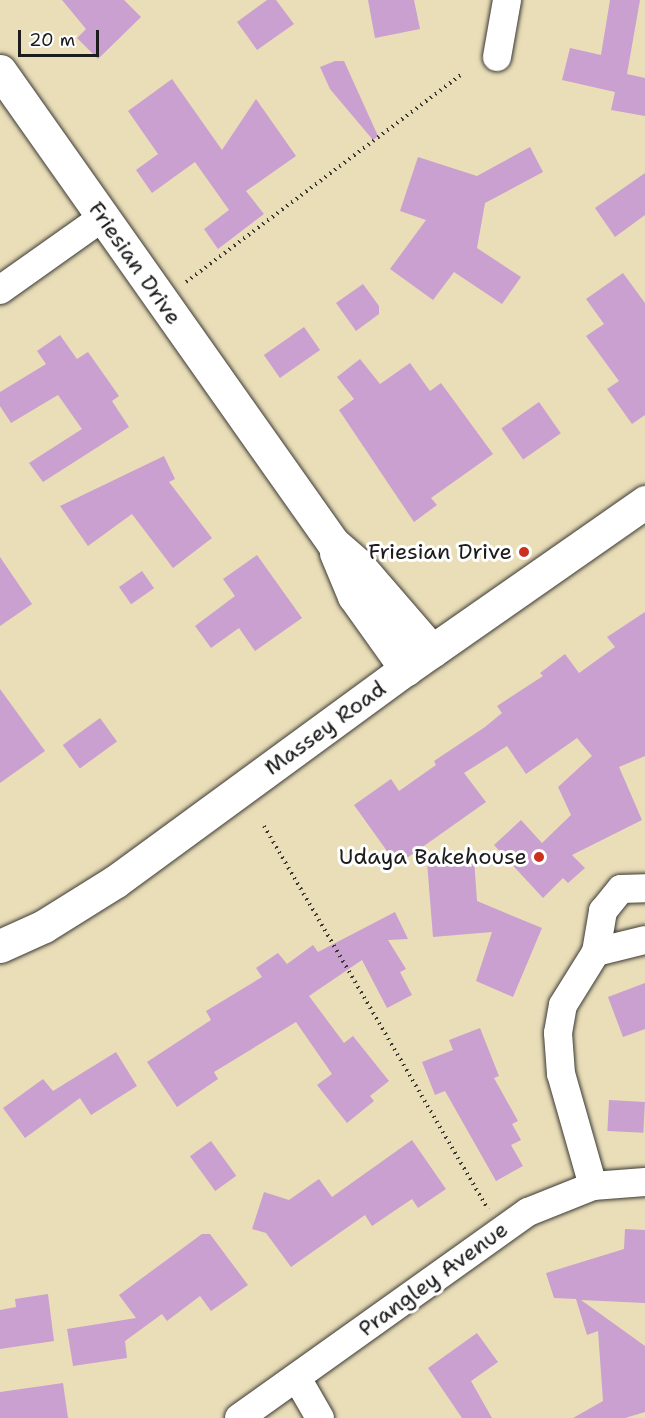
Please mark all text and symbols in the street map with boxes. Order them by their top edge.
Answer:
scale bar [21,18,102,56]
text: 20 m [29,28,75,52]
street label: Friesian Drive [83,197,187,329]
place label: Friesian Drive [368,539,512,565]
marker: Friesian Drive [517,545,531,559]
street label: Massey Road [259,675,391,781]
place label: Udaya Bakehouse [339,844,527,870]
marker: Udaya Bakehouse [532,850,546,864]
street label: Prangley Avenue [353,1216,513,1342]

